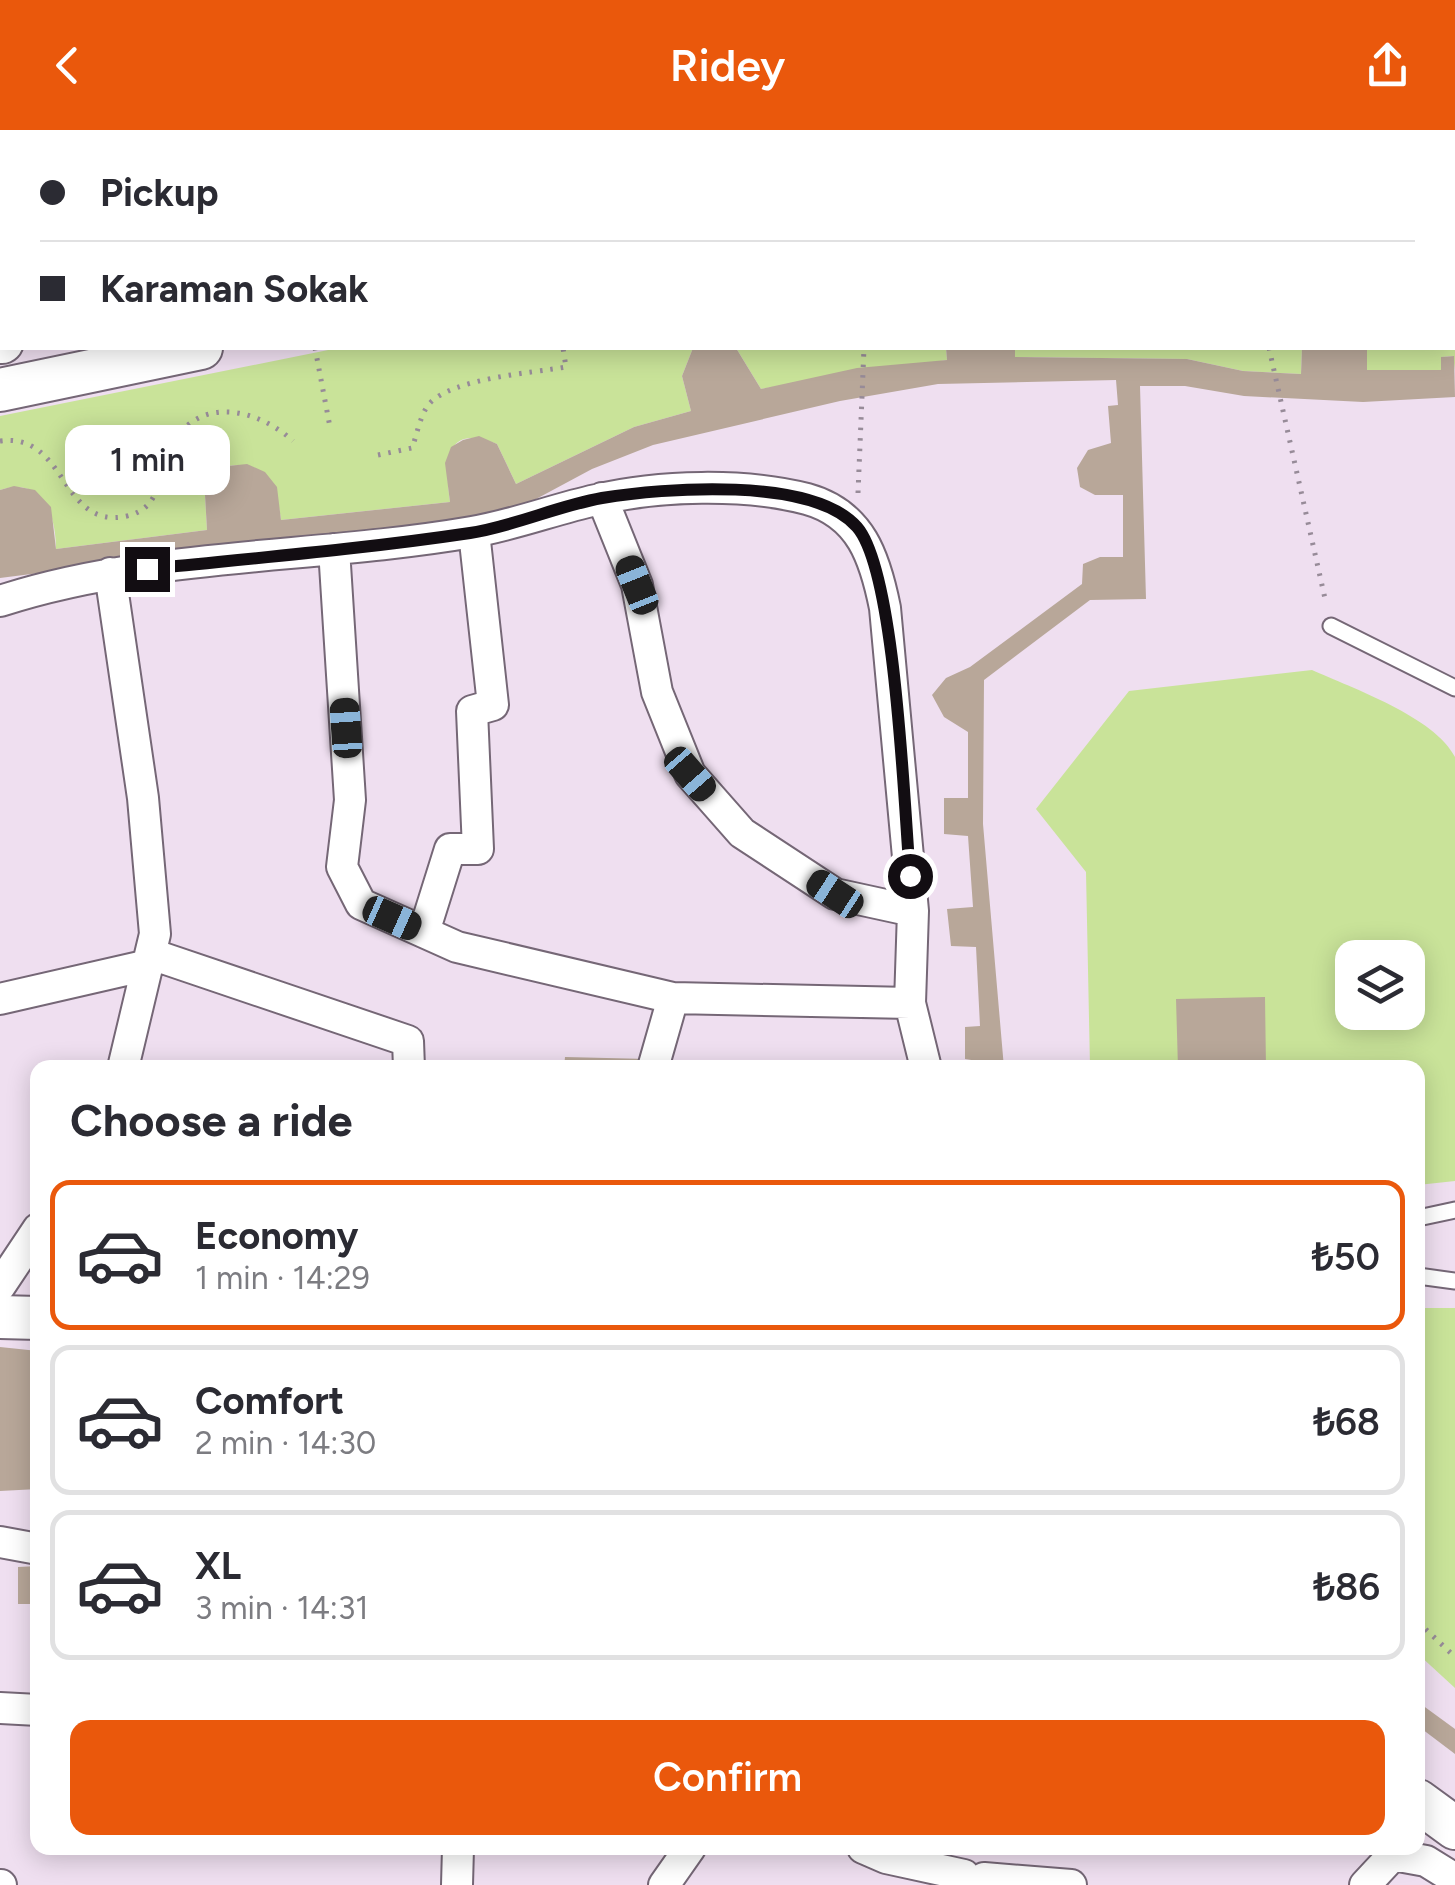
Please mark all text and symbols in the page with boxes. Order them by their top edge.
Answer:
icon: back [40,38,95,93]
text: Ridey [670,38,785,92]
icon: share [1360,38,1415,93]
text: Pickup [100,170,218,216]
text: Karaman Sokak [100,266,368,312]
callout: 1 min [64,424,230,494]
text: 1 min [110,441,185,479]
route end [125,547,170,592]
car [612,552,662,618]
car [329,697,363,759]
car [659,742,721,806]
route start [888,854,933,899]
car [802,865,868,923]
car [358,892,426,944]
map controls [1335,940,1425,1030]
button: layers [1335,940,1425,1030]
text: Choose a ride [70,1093,352,1147]
icon: car [75,1210,165,1300]
text: Economy [195,1213,358,1259]
text: ₺50 [1312,1234,1380,1280]
text: 1 min · 14:29 [195,1259,370,1297]
icon: car [75,1375,165,1465]
text: Comfort [195,1378,344,1424]
text: ₺68 [1313,1399,1380,1445]
text: 2 min · 14:30 [195,1424,376,1462]
icon: car [75,1540,165,1630]
text: XL [195,1543,241,1589]
text: ₺86 [1313,1564,1380,1610]
text: 3 min · 14:31 [195,1589,369,1627]
button: Confirm [70,1720,1385,1835]

